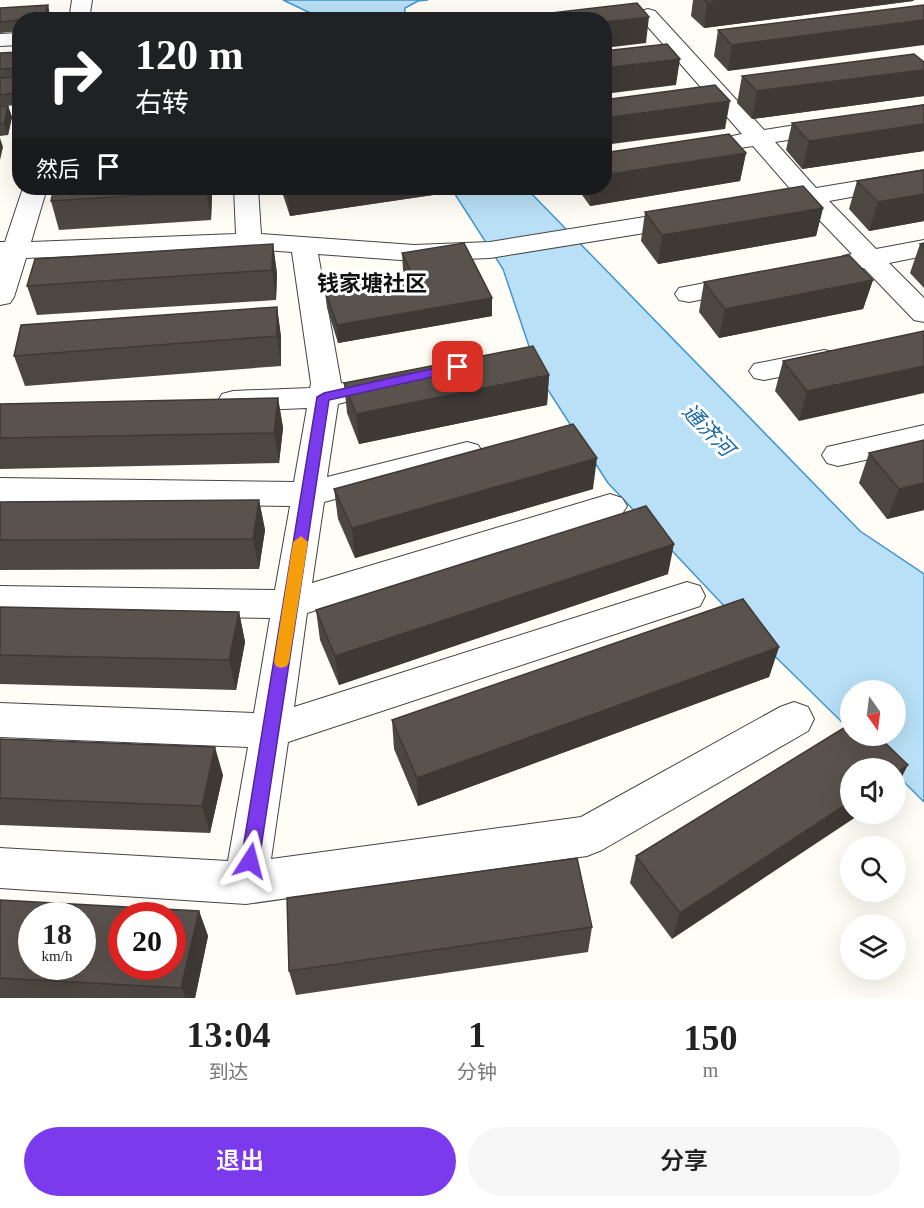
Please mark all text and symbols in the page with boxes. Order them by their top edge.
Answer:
text: 120 m [135,32,244,78]
icon: right [36,36,114,114]
text: 右转 [135,88,189,118]
icon: arrive [92,150,125,183]
text: 然后 [36,157,80,182]
district label: 钱家塘社区 [317,271,427,296]
pin [432,341,483,392]
icon: arrive [441,350,474,383]
water label: 通济河 [677,399,741,464]
north arrow [840,680,906,746]
map controls [840,680,906,980]
button: sound [840,758,906,824]
position arrow [218,829,282,893]
button: search [840,836,906,902]
speed limit sign: 20 [108,902,186,980]
button: layers [840,914,906,980]
text: 18 [42,917,72,950]
text: km/h [42,948,72,964]
text: 13:04 [187,1015,271,1055]
text: 1 [468,1015,486,1055]
text: 150 [684,1018,738,1058]
text: m [703,1059,718,1081]
text: 到达 [209,1061,249,1083]
text: 分钟 [457,1061,497,1083]
button: 退出 [24,1127,456,1196]
button: 分享 [468,1127,900,1196]

